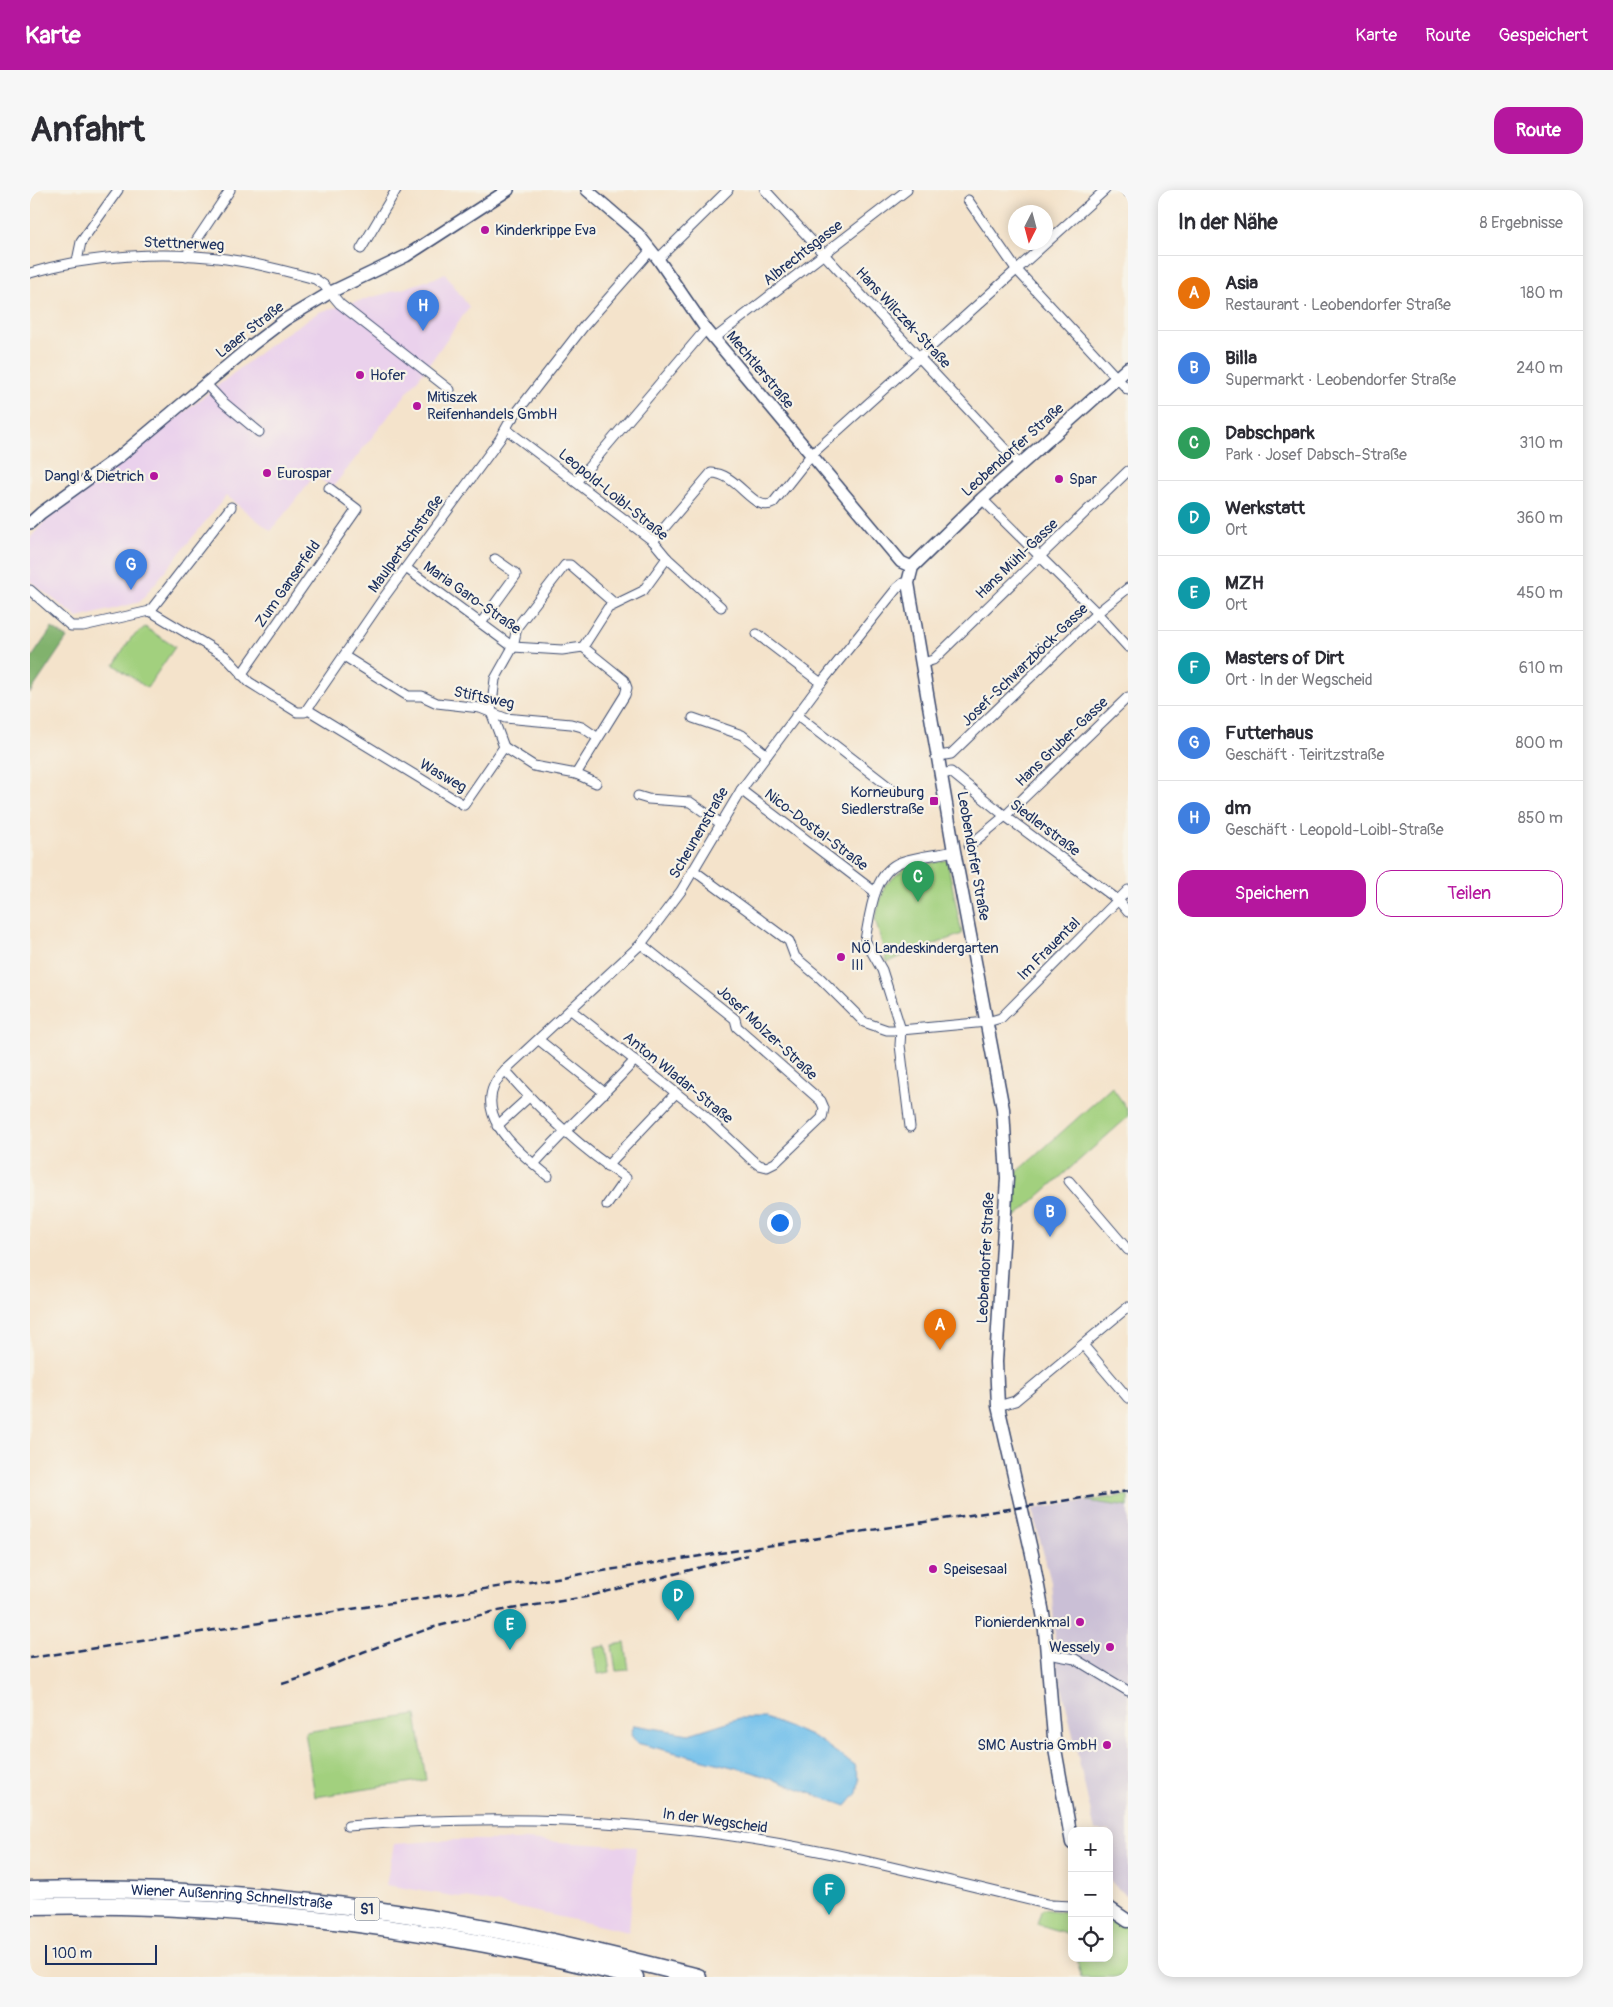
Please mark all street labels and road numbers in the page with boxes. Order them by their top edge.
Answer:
street label: Albrechtsgasse [759,216,847,290]
street label: Stettnerweg [143,233,225,255]
street label: Hans Wilczek-Straße [851,263,955,373]
street label: Laaer Straße [212,297,288,362]
street label: Mechtlerstraße [722,327,798,413]
street label: Leobendorfer Straße [958,399,1069,501]
street label: Leopold-Loibl-Straße [554,445,672,545]
street label: Maulpertschstraße [364,491,448,597]
street label: Hans Mühl-Gasse [972,514,1063,603]
street label: Zum Ganserfeld [251,537,325,631]
street label: Maria Garo-Straße [419,557,525,639]
street label: Josef-Schwarzböck-Gasse [958,599,1093,731]
street label: Stiftsweg [452,682,516,714]
street label: Hans Gruber-Gasse [1012,693,1113,791]
street label: Wasweg [416,755,470,797]
street label: Scheunenstraße [665,783,733,882]
street label: Nico-Dostal-Straße [760,785,872,875]
street label: Leobendorfer Straße [952,790,994,923]
street label: Siedlerstraße [1006,795,1084,861]
street label: Im Frauental [1013,913,1085,985]
street label: Josef Molzer-Straße [713,981,822,1085]
street label: Anton Wladar-Straße [619,1028,737,1129]
street label: Leobendorfer Straße [973,1191,999,1324]
street label: In der Wegscheid [661,1804,769,1838]
street label: Wiener Außenring Schnellstraße [131,1880,334,1914]
road number: S1 [354,1898,380,1920]

